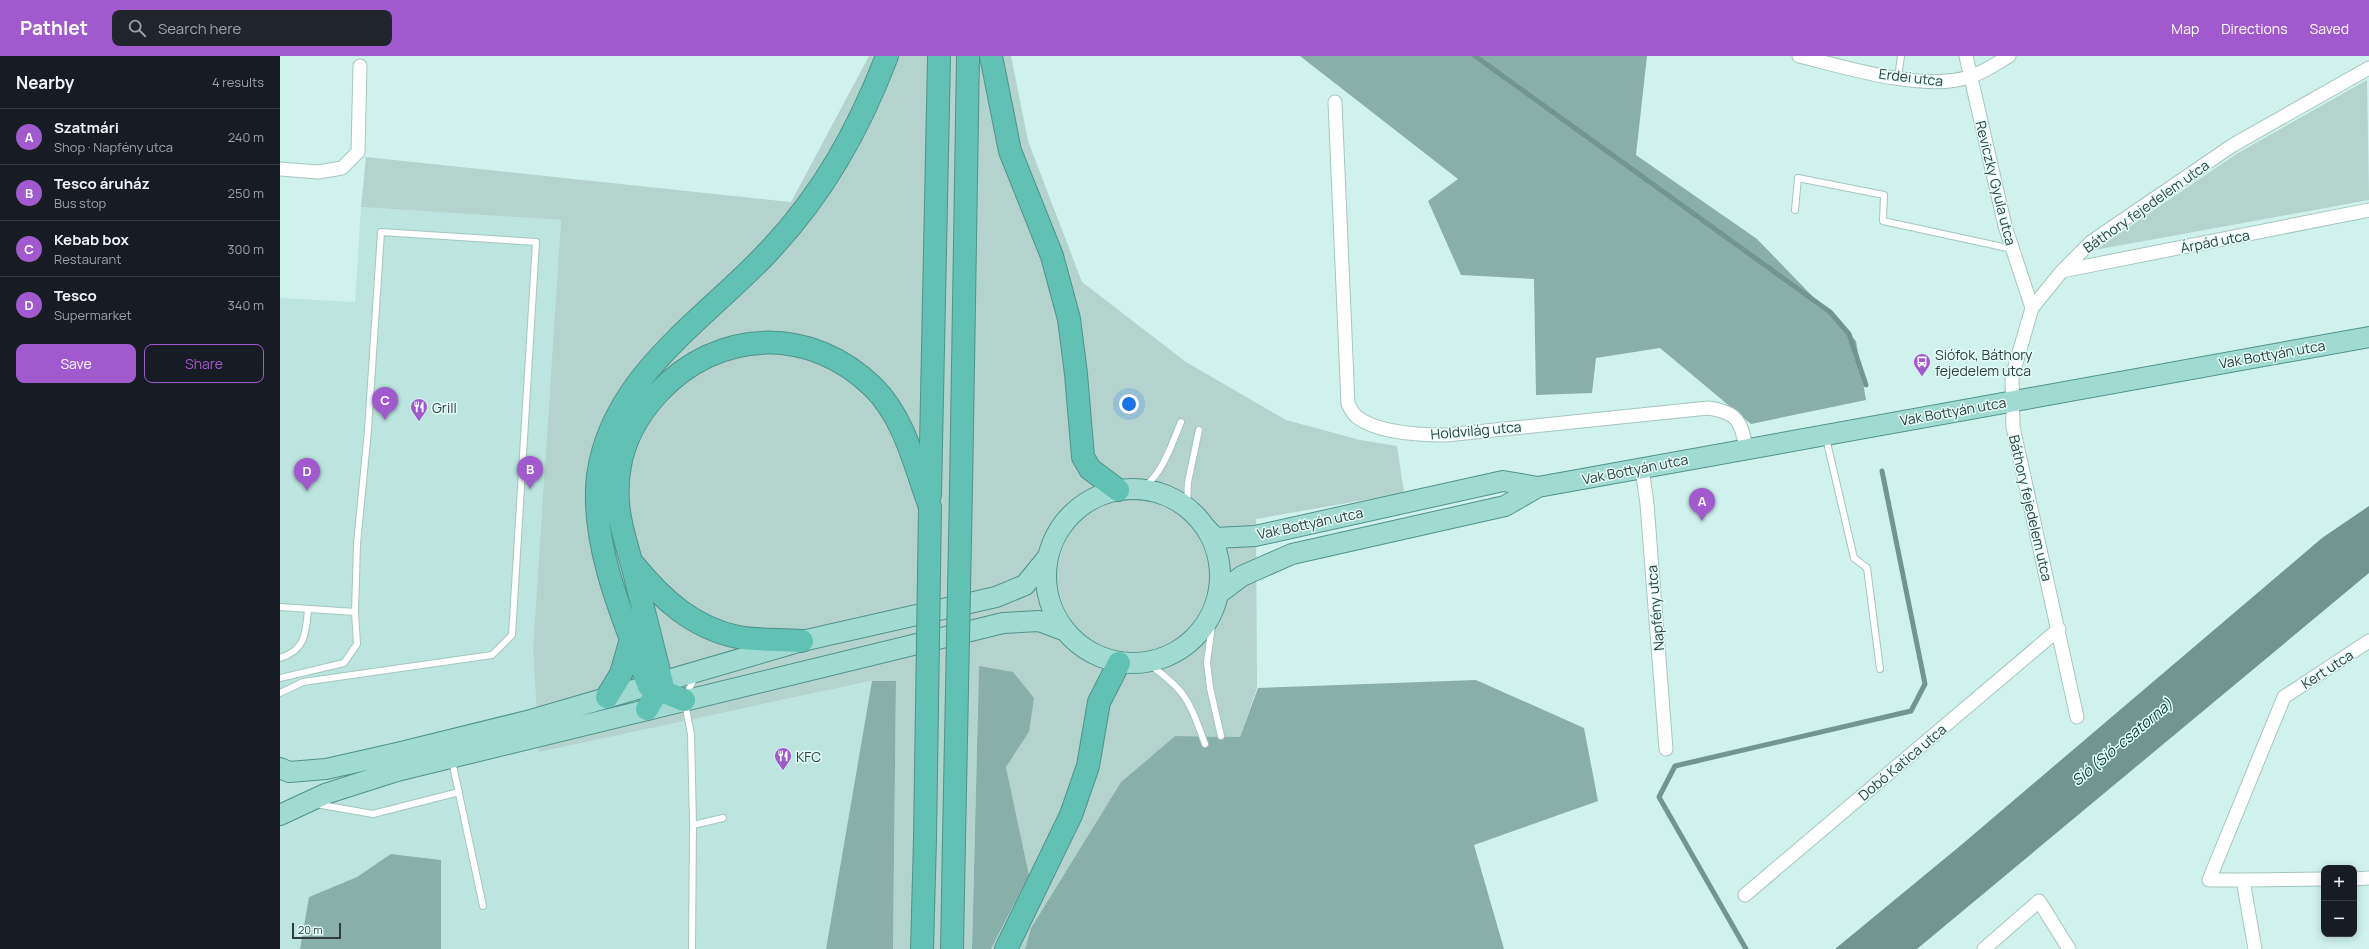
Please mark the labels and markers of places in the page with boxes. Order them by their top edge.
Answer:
place label: Siófok, Báthory fejedelem utca [1935,345,2033,380]
bus stop icon: Siófok, Báthory fejedelem utca [1912,352,1932,377]
pin: C [372,387,398,420]
restaurant icon: Grill [409,397,429,422]
place label: Grill [432,398,457,417]
pin: B [517,456,543,489]
pin: D [294,458,320,491]
pin: A [1689,488,1715,521]
restaurant icon: KFC [773,746,793,771]
place label: KFC [796,747,821,766]

